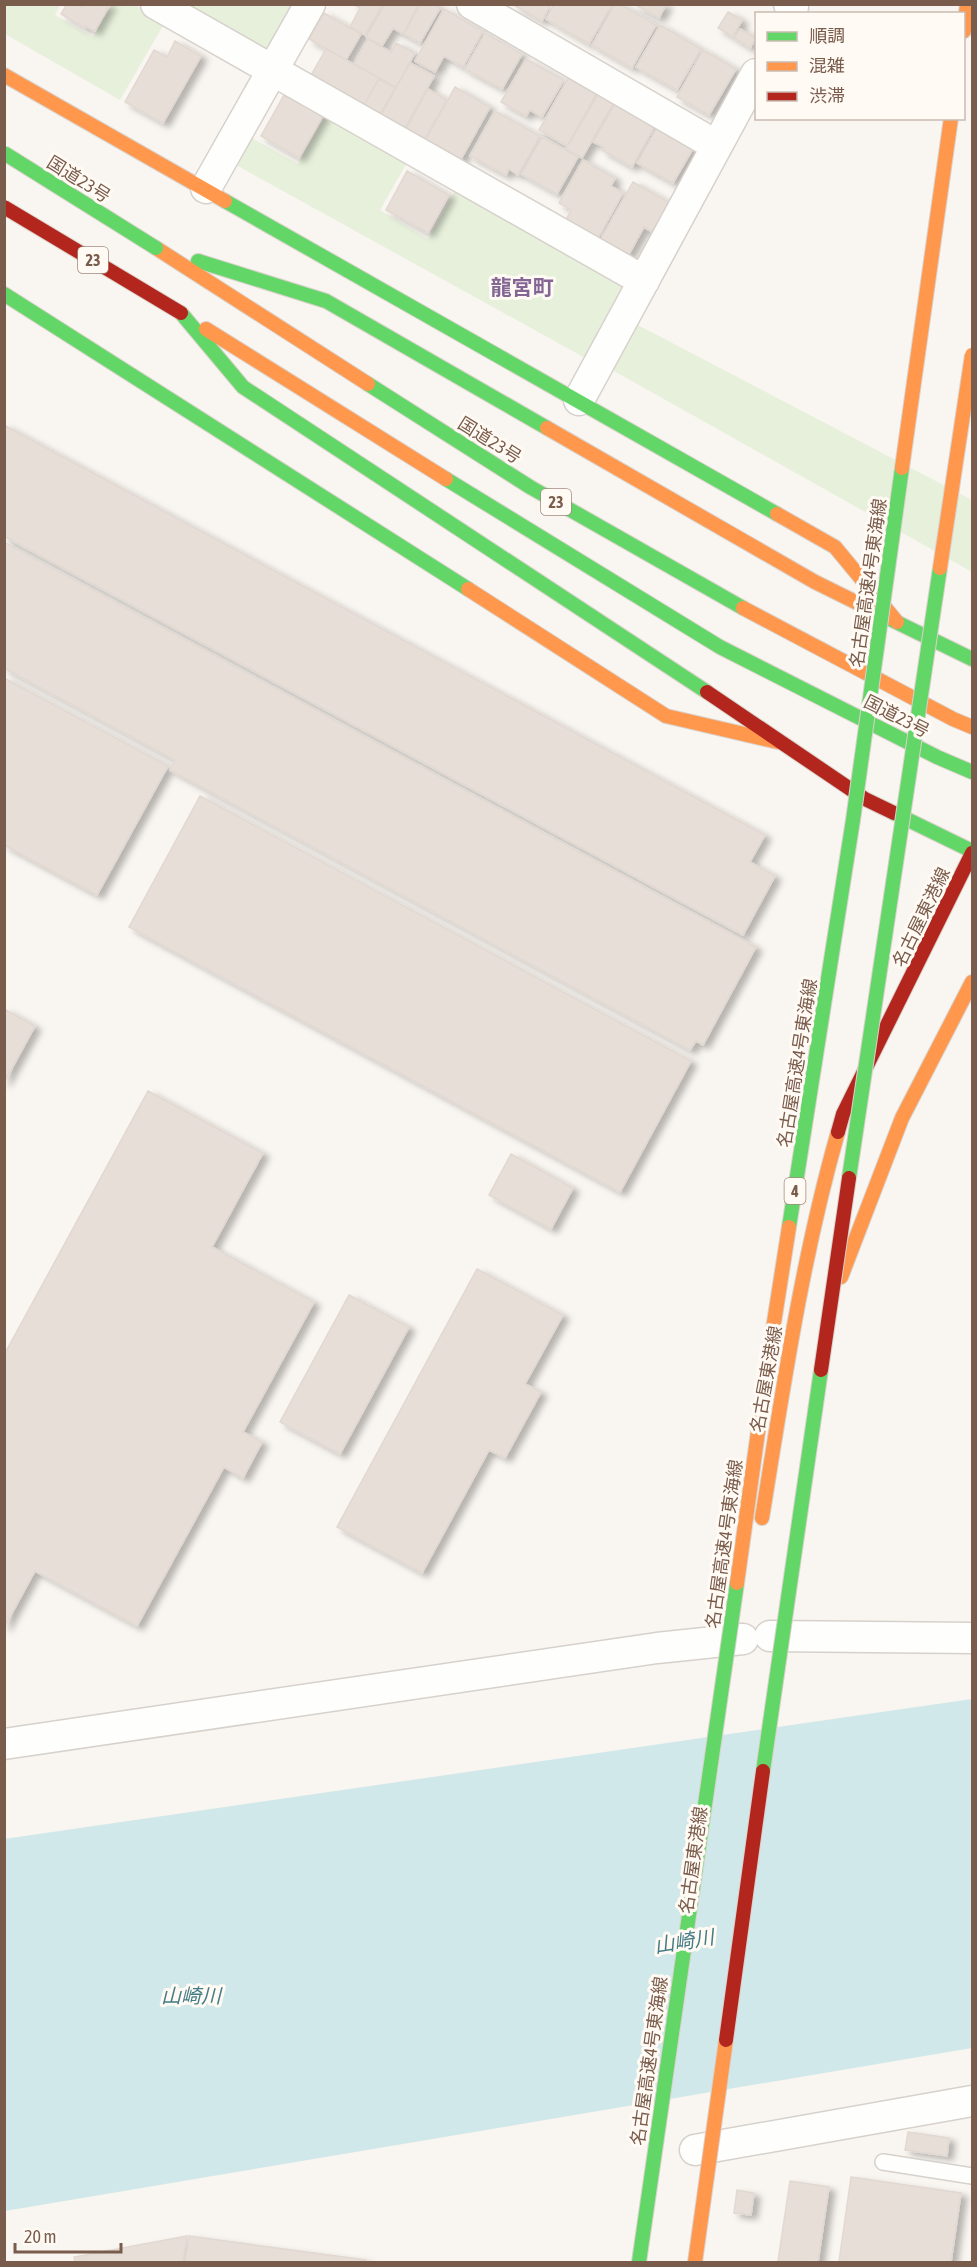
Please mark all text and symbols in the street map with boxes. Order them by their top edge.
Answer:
legend [755,12,965,120]
text: 順調 [809,25,845,46]
text: 混雑 [809,55,845,76]
text: 渋滞 [809,85,845,106]
street label: 国道23号 [43,151,115,207]
road number: 23 [78,247,108,273]
district label: 龍宮町 [491,275,554,299]
street label: 国道23号 [454,412,526,468]
road number: 23 [541,489,571,515]
street label: 名古屋高速4号東海線 [846,497,890,669]
street label: 国道23号 [861,691,933,741]
street label: 名古屋東港線 [888,864,954,970]
street label: 名古屋高速4号東海線 [773,977,821,1149]
road number: 4 [784,1178,806,1204]
street label: 名古屋東港線 [746,1324,786,1434]
street label: 名古屋高速4号東海線 [702,1458,746,1630]
street label: 名古屋東港線 [675,1805,711,1915]
water label: 山崎川 [653,1925,717,1957]
street label: 名古屋高速4号東海線 [627,1975,671,2147]
water label: 山崎川 [161,1984,223,2007]
scale bar [15,2216,122,2254]
text: 20 m [24,2226,56,2247]

